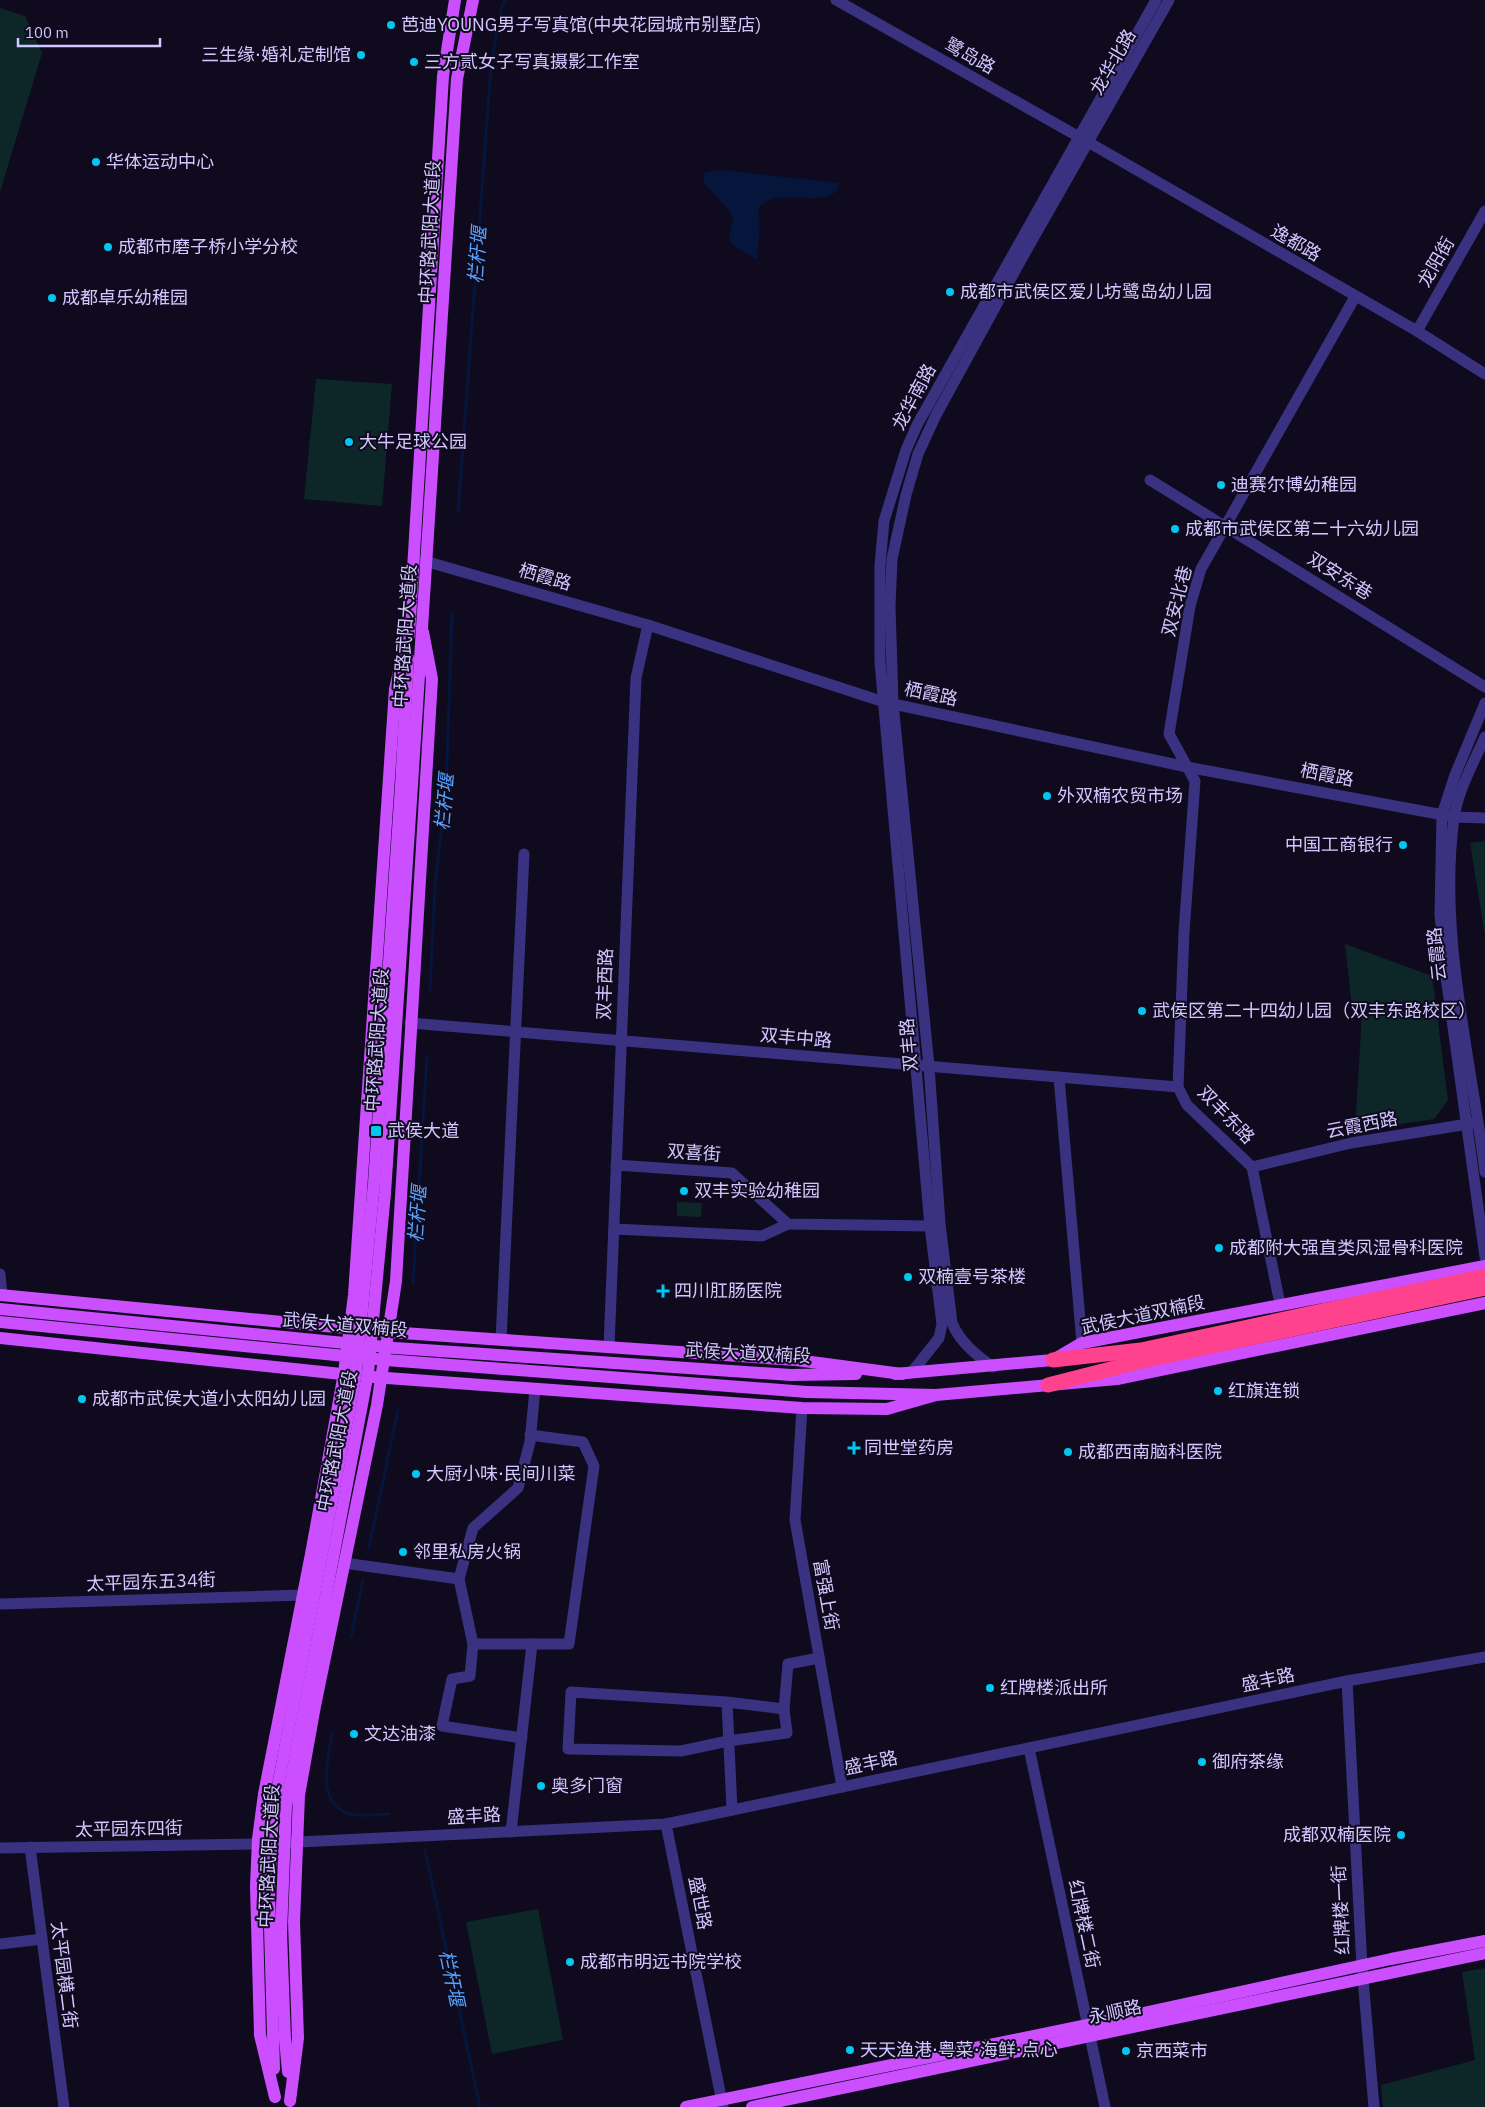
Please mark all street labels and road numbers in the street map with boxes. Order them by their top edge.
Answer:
street label: 龙华北路 [1085,25,1141,99]
street label: 鹭岛路 [941,32,999,79]
street label: 中环路武阳大道段 [414,159,445,304]
street label: 逸都路 [1267,219,1325,266]
street label: 龙阳街 [1412,233,1459,291]
street label: 龙华南路 [887,360,941,434]
street label: 双安东巷 [1304,547,1377,604]
street label: 栖霞路 [516,558,574,595]
street label: 中环路武阳大道段 [388,563,421,709]
street label: 双安北巷 [1157,563,1196,639]
street label: 栖霞路 [902,677,960,710]
street label: 栖霞路 [1298,758,1356,791]
street label: 云霞路 [1422,926,1451,982]
street label: 双丰西路 [592,948,617,1020]
street label: 中环路武阳大道段 [360,967,393,1113]
street label: 双丰路 [895,1017,922,1073]
street label: 双丰中路 [759,1023,833,1052]
street label: 双丰东路 [1193,1081,1260,1149]
street label: 云霞西路 [1324,1106,1399,1143]
street label: 双喜街 [666,1139,722,1166]
street label: 武侯大道双楠段 [1079,1290,1207,1339]
street label: 武侯大道双楠段 [281,1308,409,1341]
street label: 武侯大道双楠段 [685,1338,812,1367]
street label: 中环路武阳大道段 [311,1368,362,1514]
street label: 富强上街 [809,1557,844,1632]
street label: 太平园东五34街 [86,1568,216,1595]
street label: 盛丰路 [1239,1663,1297,1696]
street label: 盛丰路 [842,1746,900,1779]
street label: 中环路武阳大道段 [253,1783,284,1928]
street label: 盛丰路 [446,1803,502,1828]
street label: 太平园东四街 [75,1816,183,1841]
street label: 红牌楼一街 [1327,1864,1354,1956]
street label: 盛世路 [684,1874,717,1932]
street label: 红牌楼二街 [1064,1877,1105,1970]
street label: 太平园横二街 [47,1920,82,2030]
street label: 永顺路 [1086,1995,1144,2028]

